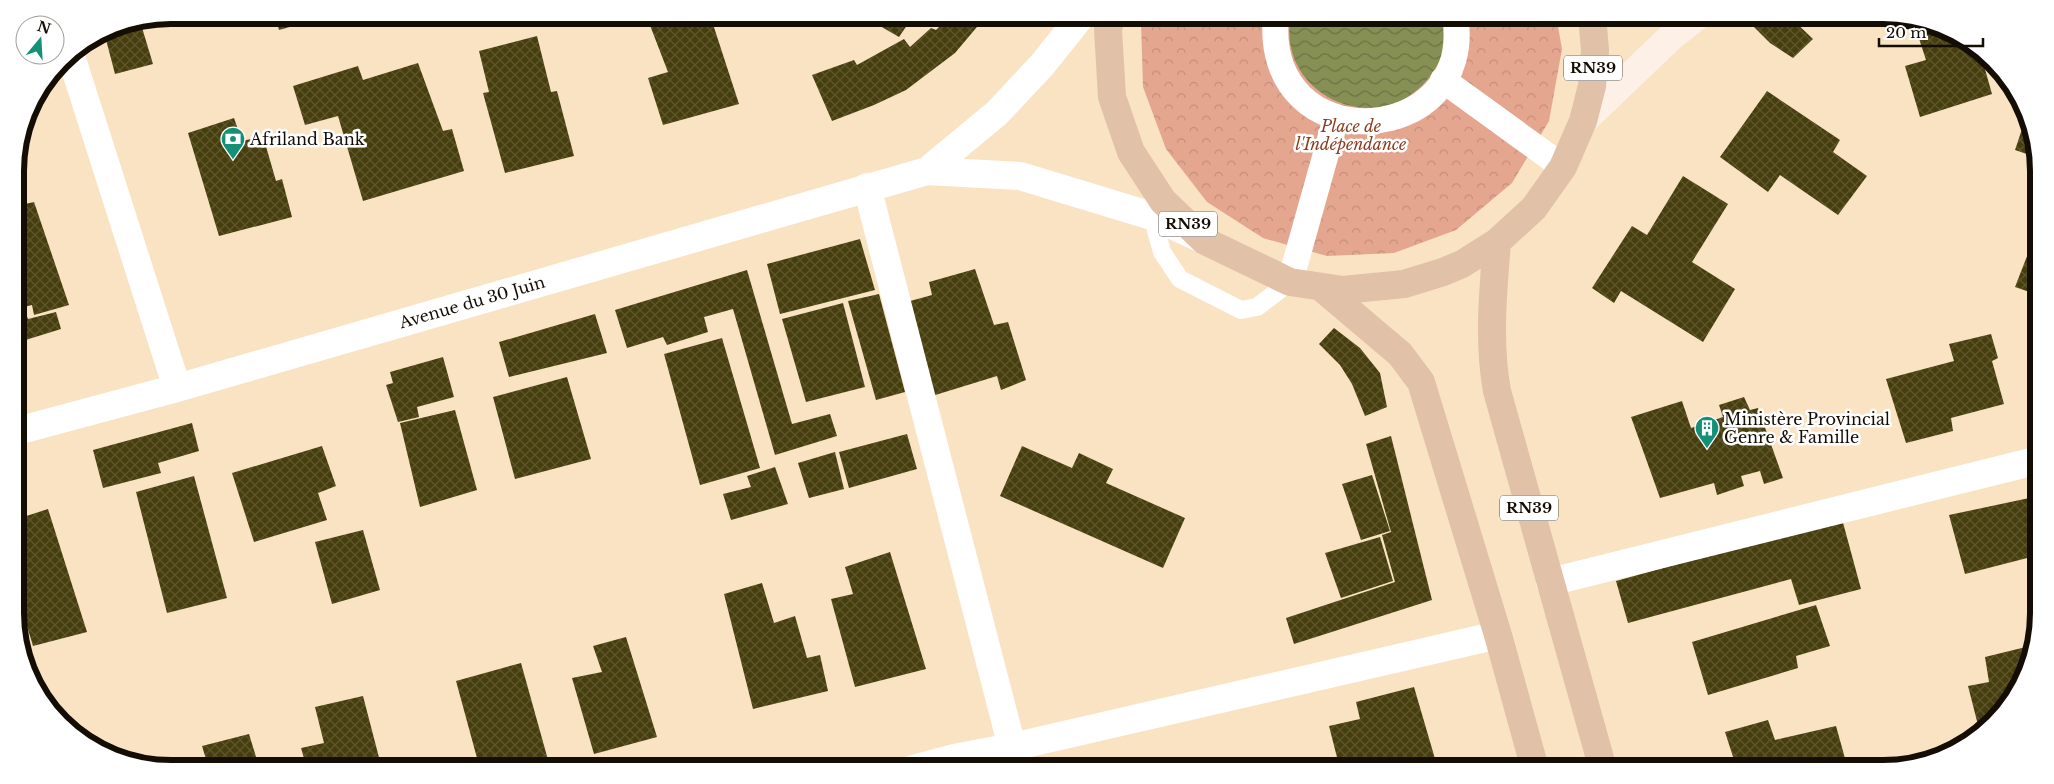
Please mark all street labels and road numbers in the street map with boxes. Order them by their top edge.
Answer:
road number: RN39 [1564,56,1622,80]
road number: RN39 [1159,212,1217,236]
street label: Avenue du 30 Juin [396,272,547,333]
road number: RN39 [1500,496,1558,520]

